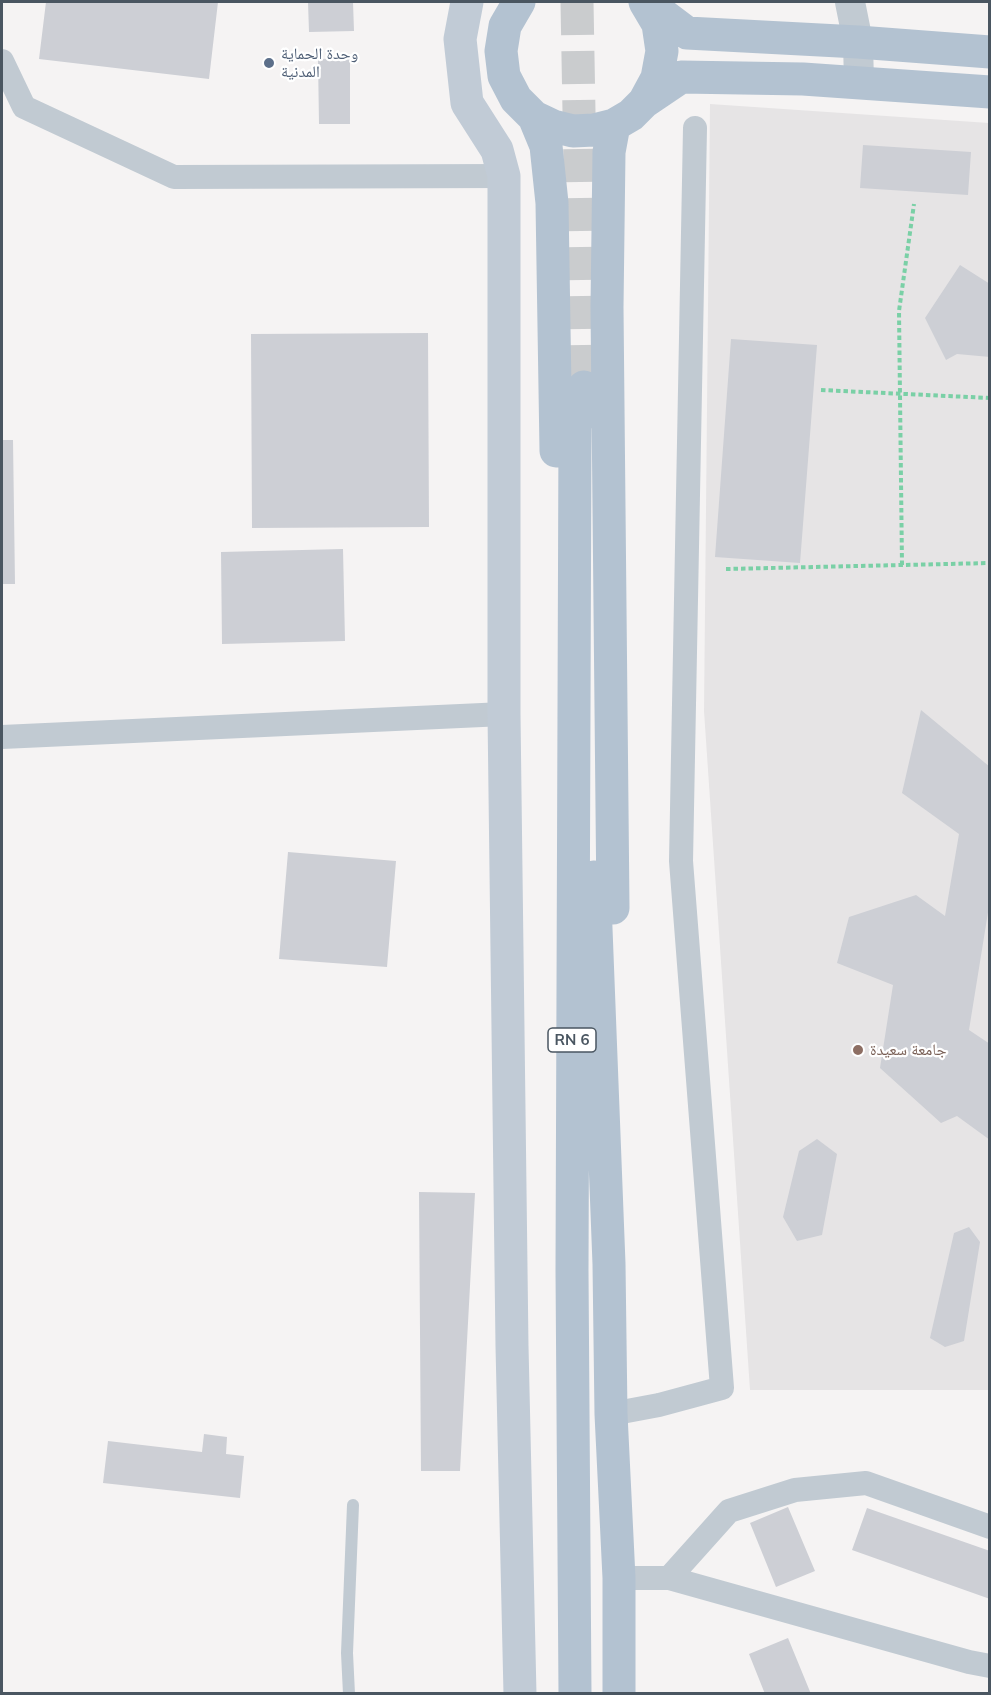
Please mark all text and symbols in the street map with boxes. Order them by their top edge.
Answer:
place label: وحدة الحماية المدنية [281,44,358,82]
marker: وحدة الحماية المدنية [262,56,276,70]
road number: RN 6 [548,1028,596,1052]
place label: جامعة سعيدة [870,1040,947,1060]
marker: جامعة سعيدة [851,1043,865,1057]

